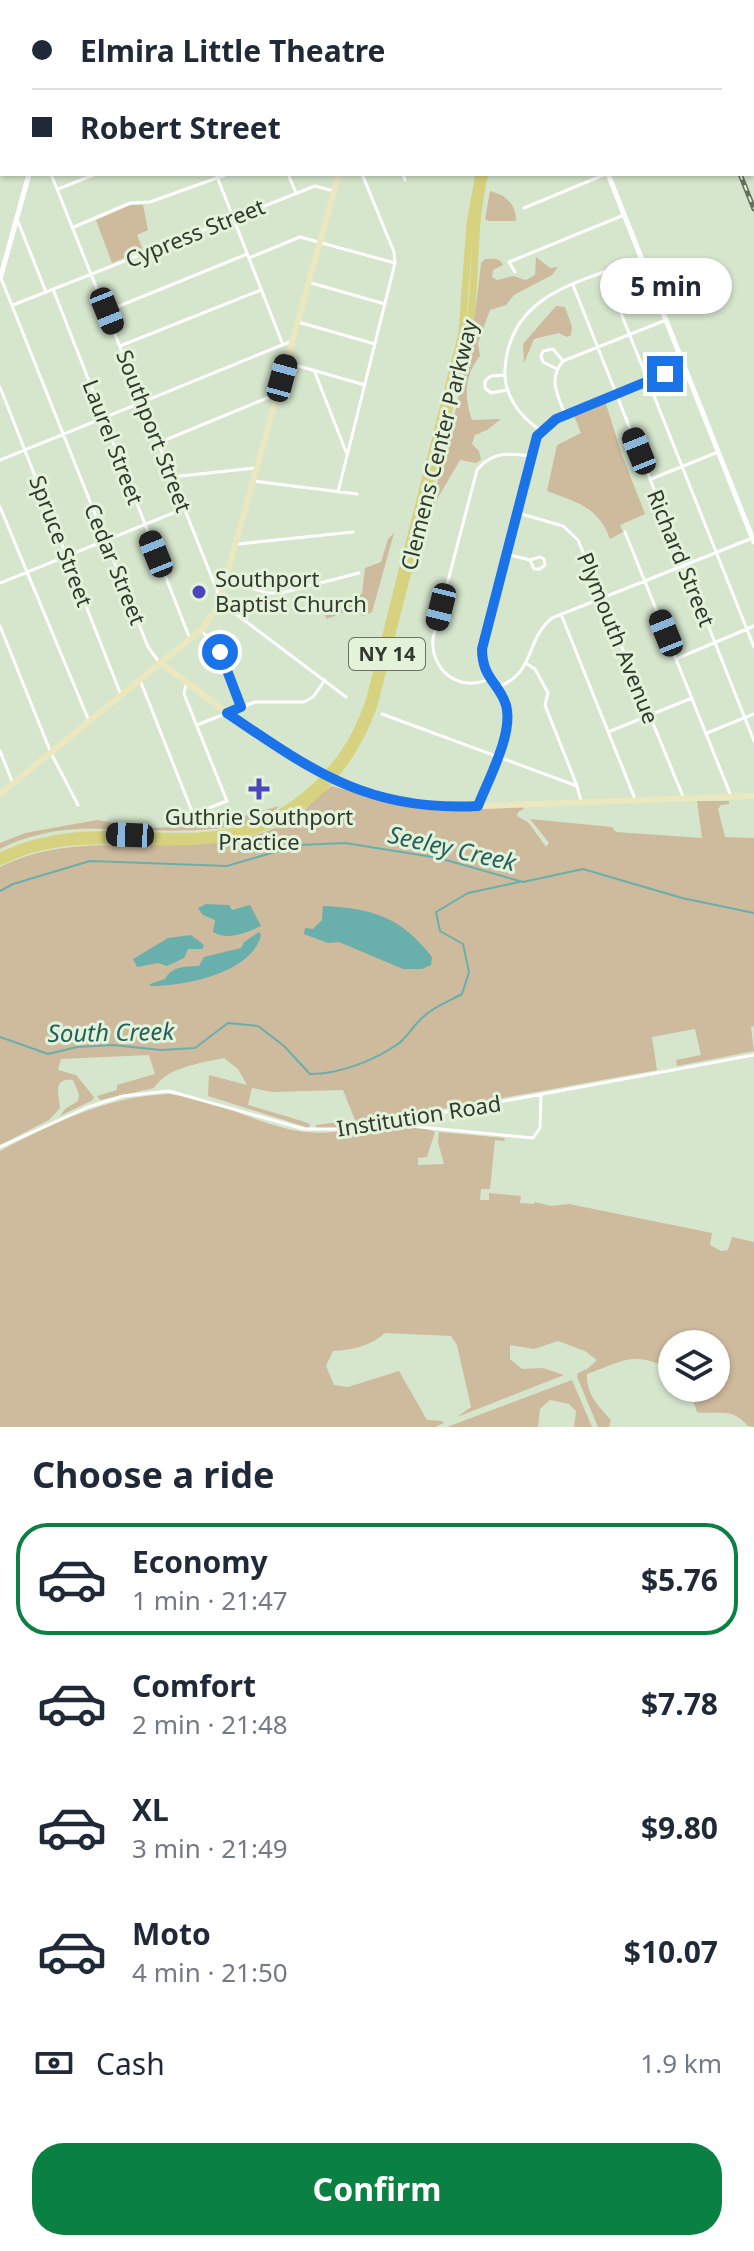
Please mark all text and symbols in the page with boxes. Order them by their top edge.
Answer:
text: Elmira Little Theatre [80,30,385,71]
text: Robert Street [80,107,281,148]
street label: Cypress Street [120,190,269,274]
callout: 5 min [599,258,731,314]
text: 5 min [630,268,702,304]
car [87,284,127,338]
street label: Clemens Center Parkway [392,316,484,573]
street label: Southport Street [110,345,200,516]
car [264,352,300,404]
route end [647,356,683,392]
street label: Laurel Street [76,375,151,508]
car [619,424,659,478]
street label: Spruce Street [23,471,101,611]
street label: Richard Street [641,485,723,631]
street label: Cedar Street [78,498,154,629]
car [136,527,176,581]
street label: Plymouth Avenue [571,548,667,728]
place label: Southport Baptist Church [215,563,367,618]
car [424,581,458,633]
marker: Southport Baptist Church [190,583,208,601]
car [646,606,686,660]
route start [202,634,238,670]
road number: NY 14 [349,638,425,670]
marker: Guthrie Southport Practice [248,778,270,800]
place label: Guthrie Southport Practice [165,801,353,856]
water label: Seeley Creek [385,817,521,879]
car [106,822,154,848]
water label: South Creek [47,1014,176,1049]
street label: Institution Road [335,1087,503,1143]
map controls [658,1330,730,1402]
button: layers [658,1330,730,1402]
text: Choose a ride [32,1450,274,1499]
text: Economy [132,1541,268,1582]
icon: car [36,1543,108,1615]
text: $5.76 [641,1559,718,1600]
text: 1 min · 21:47 [132,1582,288,1618]
text: Comfort [132,1665,256,1706]
icon: car [36,1667,108,1739]
text: $7.78 [641,1683,718,1724]
text: 2 min · 21:48 [132,1706,288,1742]
text: XL [132,1789,169,1830]
icon: car [36,1791,108,1863]
text: $9.80 [641,1807,718,1848]
text: 3 min · 21:49 [132,1830,288,1866]
text: Moto [132,1913,211,1954]
icon: car [36,1915,108,1987]
text: $10.07 [624,1931,718,1972]
text: 4 min · 21:50 [132,1954,288,1990]
icon: cash [32,2041,76,2085]
text: Cash [96,2043,165,2084]
text: 1.9 km [640,2045,722,2081]
button: Confirm [32,2143,722,2235]

